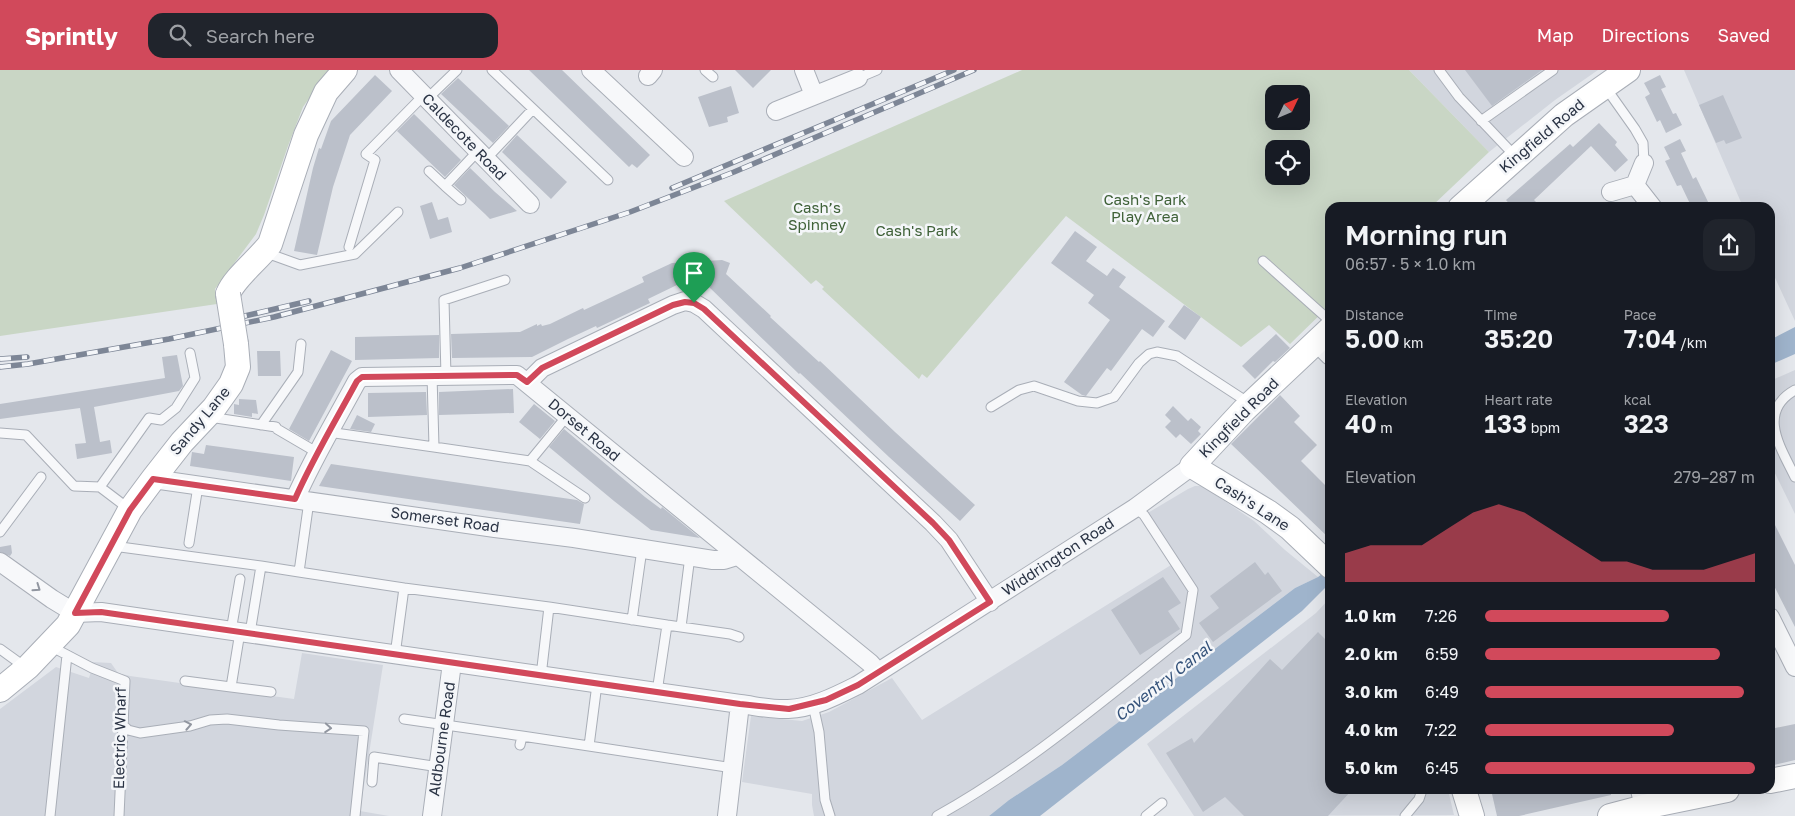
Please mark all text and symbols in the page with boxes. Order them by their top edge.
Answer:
search box [148,13,498,58]
text: Sprintly [25,21,118,50]
icon: search [166,21,194,49]
text: Search here [206,24,315,47]
text: Map [1537,24,1573,46]
text: Directions [1601,24,1689,46]
text: Saved [1717,24,1770,46]
north arrow [1265,85,1310,130]
map controls [1265,85,1310,185]
street label: Caldecote Road [419,89,511,183]
street label: Kingfield Road [1495,94,1588,176]
button: locate [1265,140,1310,185]
park label: Cash's Park Play Area [1103,190,1187,225]
park label: Cash’s Spinney [788,198,847,233]
text: Morning run [1345,218,1508,251]
button: share [1703,219,1755,271]
park label: Cash's Park [875,221,959,239]
pin [673,252,715,303]
text: 06:57 · 5 × 1.0 km [1345,254,1476,274]
icon: arrive [680,259,708,287]
text: Distance [1345,306,1404,323]
text: Time [1484,306,1517,323]
text: Pace [1624,306,1656,323]
text: 5.00 [1345,323,1400,354]
text: 35:20 [1484,323,1553,354]
text: 7:04 [1624,323,1677,354]
text: km [1400,334,1424,351]
text: /km [1677,334,1707,351]
street label: Kingfield Road [1195,374,1282,461]
street label: Sandy Lane [165,382,233,458]
text: Elevation [1345,391,1407,408]
text: Heart rate [1484,391,1553,408]
text: kcal [1624,391,1651,408]
street label: Dorset Road [545,394,624,465]
text: 40 [1345,408,1377,439]
text: 133 [1484,408,1527,439]
text: 323 [1624,408,1669,439]
text: m [1377,419,1393,436]
text: bpm [1527,419,1560,436]
text: Elevation [1345,467,1416,487]
text: 279–287 m [1673,467,1755,487]
street label: Cash's Lane [1212,472,1294,534]
street label: Somerset Road [390,502,501,536]
street label: Widdrington Road [998,513,1117,599]
one-way arrow [31,582,41,591]
text: 1.0 km [1345,606,1396,626]
text: 7:26 [1425,606,1457,626]
water label: Coventry Canal [1110,636,1216,725]
text: 2.0 km [1345,644,1398,664]
text: 6:59 [1425,644,1458,664]
street label: Aldbourne Road [424,681,458,797]
text: 3.0 km [1345,682,1398,702]
text: 6:49 [1425,682,1459,702]
street label: Electric Wharf [109,686,129,789]
text: 4.0 km [1345,720,1398,740]
text: 7:22 [1425,720,1457,740]
one-way arrow [184,721,193,731]
one-way arrow [324,723,332,734]
text: 5.0 km [1345,758,1398,778]
text: 6:45 [1425,758,1459,778]

